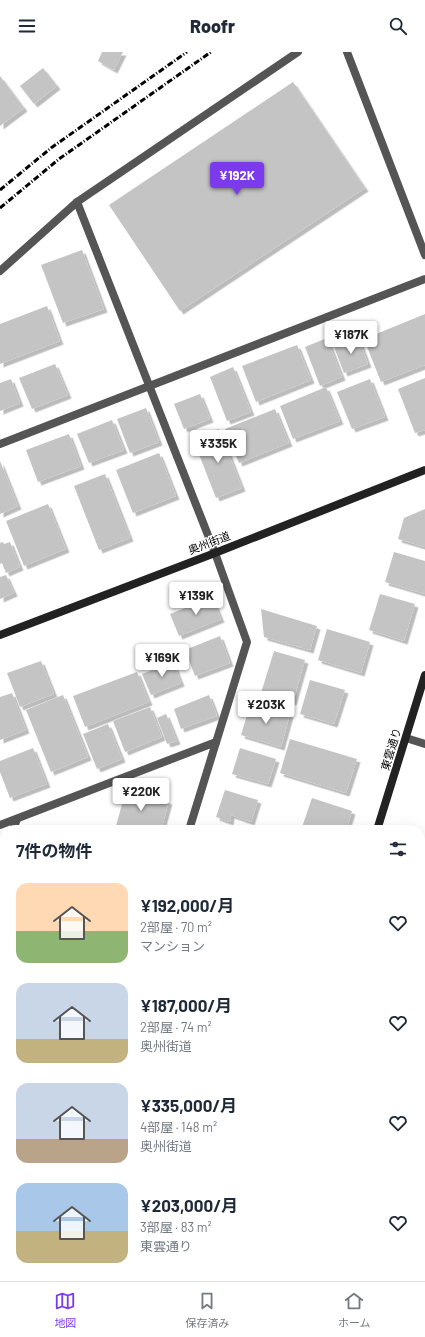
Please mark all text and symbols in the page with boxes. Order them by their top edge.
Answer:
icon: menu [16,15,38,37]
text: Roofr [190,15,235,37]
icon: search [387,15,409,37]
pin: ¥192K [209,162,265,196]
text: ¥192K [219,167,255,183]
pin: ¥187K [323,321,379,355]
text: ¥187K [333,326,369,342]
pin: ¥335K [190,430,246,464]
text: ¥335K [199,435,237,451]
street label: 奥州街道 [186,529,232,556]
pin: ¥139K [168,582,224,616]
text: ¥139K [178,587,214,603]
pin: ¥169K [134,644,190,678]
text: ¥169K [144,649,180,665]
pin: ¥203K [238,691,294,725]
text: ¥203K [247,696,285,712]
street label: 東雲通り [378,726,403,772]
pin: ¥220K [113,778,169,812]
text: ¥220K [121,783,161,799]
icon: filters [387,838,409,860]
text: 7件の物件 [16,840,92,860]
text: ¥192,000/月 [140,895,234,915]
icon: home [48,899,96,947]
icon: heart [387,912,409,934]
text: 2部屋 · 70 m² [140,919,212,935]
text: マンション [140,938,205,954]
text: ¥187,000/月 [140,995,232,1015]
icon: home [48,999,96,1047]
icon: heart [387,1012,409,1034]
text: 2部屋 · 74 m² [140,1019,212,1035]
text: 奥州街道 [140,1038,192,1054]
text: ¥335,000/月 [140,1095,237,1115]
icon: home [48,1099,96,1147]
icon: heart [387,1112,409,1134]
text: 4部屋 · 148 m² [140,1119,217,1135]
text: 奥州街道 [140,1138,192,1154]
text: ¥203,000/月 [140,1195,238,1215]
icon: home [48,1199,96,1247]
icon: heart [387,1212,409,1234]
text: 3部屋 · 83 m² [140,1219,212,1235]
text: 東雲通り [140,1238,192,1254]
tab: 地図 [54,1290,76,1330]
tab: 保存済み [185,1290,229,1330]
tab: ホーム [338,1290,371,1330]

